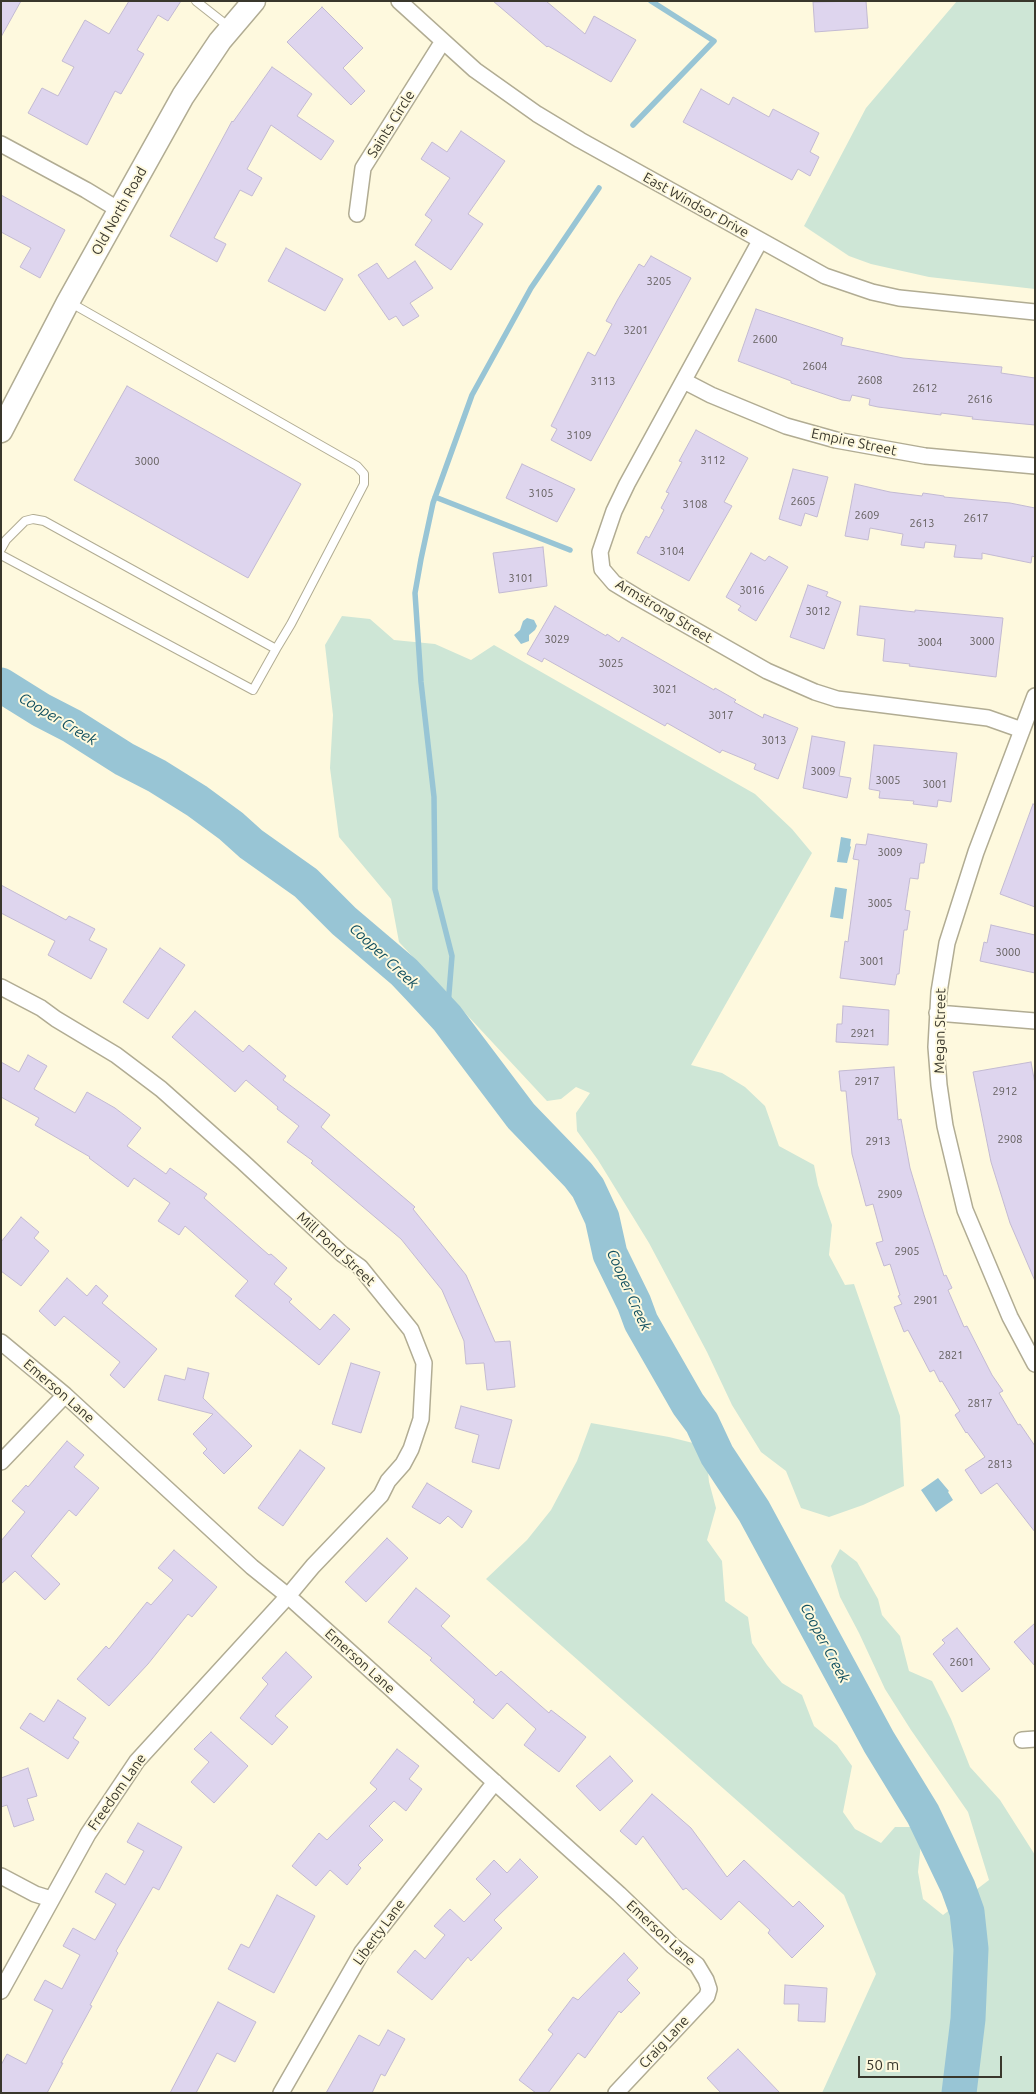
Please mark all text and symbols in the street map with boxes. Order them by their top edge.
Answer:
street label: Saints Circle [364,87,418,161]
street label: Old North Road [88,164,150,258]
street label: East Windsor Drive [640,169,752,241]
house number: 3205 [647,274,671,288]
house number: 3201 [624,323,648,337]
house number: 2600 [753,332,777,346]
house number: 2604 [803,359,827,373]
house number: 2608 [858,373,882,387]
house number: 3113 [591,374,615,388]
house number: 2612 [913,381,937,395]
house number: 2616 [968,392,992,406]
street label: Empire Street [810,425,898,459]
house number: 3109 [567,428,591,442]
house number: 3112 [701,453,725,467]
house number: 3000 [135,454,159,468]
house number: 3105 [529,486,553,500]
house number: 2605 [791,494,815,508]
house number: 3108 [683,497,707,511]
house number: 2609 [855,508,879,522]
house number: 2617 [964,511,988,525]
house number: 2613 [910,516,934,530]
house number: 3104 [660,544,684,558]
house number: 3101 [509,571,533,585]
street label: Armstrong Street [613,576,715,646]
house number: 3016 [740,583,764,597]
house number: 3012 [806,604,830,618]
house number: 3029 [545,632,569,646]
house number: 3000 [970,634,994,648]
house number: 3004 [918,635,942,649]
house number: 3025 [599,656,623,670]
house number: 3021 [653,682,677,696]
water label: Cooper Creek [16,689,100,749]
house number: 3017 [709,708,733,722]
house number: 3013 [762,733,786,747]
house number: 3009 [811,764,835,778]
house number: 3005 [876,773,900,787]
house number: 3001 [923,777,947,791]
house number: 3009 [878,845,902,859]
house number: 3005 [868,896,892,910]
water label: Cooper Creek [346,919,422,993]
house number: 3000 [996,945,1020,959]
house number: 3001 [860,954,884,968]
street label: Megan Street [931,988,949,1074]
house number: 2921 [851,1026,875,1040]
house number: 2917 [855,1074,879,1088]
house number: 2912 [993,1084,1017,1098]
house number: 2908 [998,1132,1022,1146]
house number: 2913 [866,1134,890,1148]
house number: 2909 [878,1187,902,1201]
street label: Mill Pond Street [293,1208,379,1290]
house number: 2905 [895,1244,919,1258]
water label: Cooper Creek [603,1246,655,1334]
house number: 2901 [914,1293,938,1307]
house number: 2821 [939,1348,963,1362]
street label: Emerson Lane [20,1356,98,1426]
house number: 2817 [968,1396,992,1410]
house number: 2813 [988,1457,1012,1471]
water label: Cooper Creek [796,1600,854,1686]
street label: Emerson Lane [321,1625,399,1697]
house number: 2601 [950,1655,974,1669]
street label: Freedom Lane [84,1750,150,1834]
street label: Liberty Lane [349,1896,409,1968]
street label: Emerson Lane [623,1897,699,1969]
street label: Craig Lane [635,2012,693,2072]
scale bar [861,2046,1005,2078]
text: 50 m [866,2056,899,2073]

